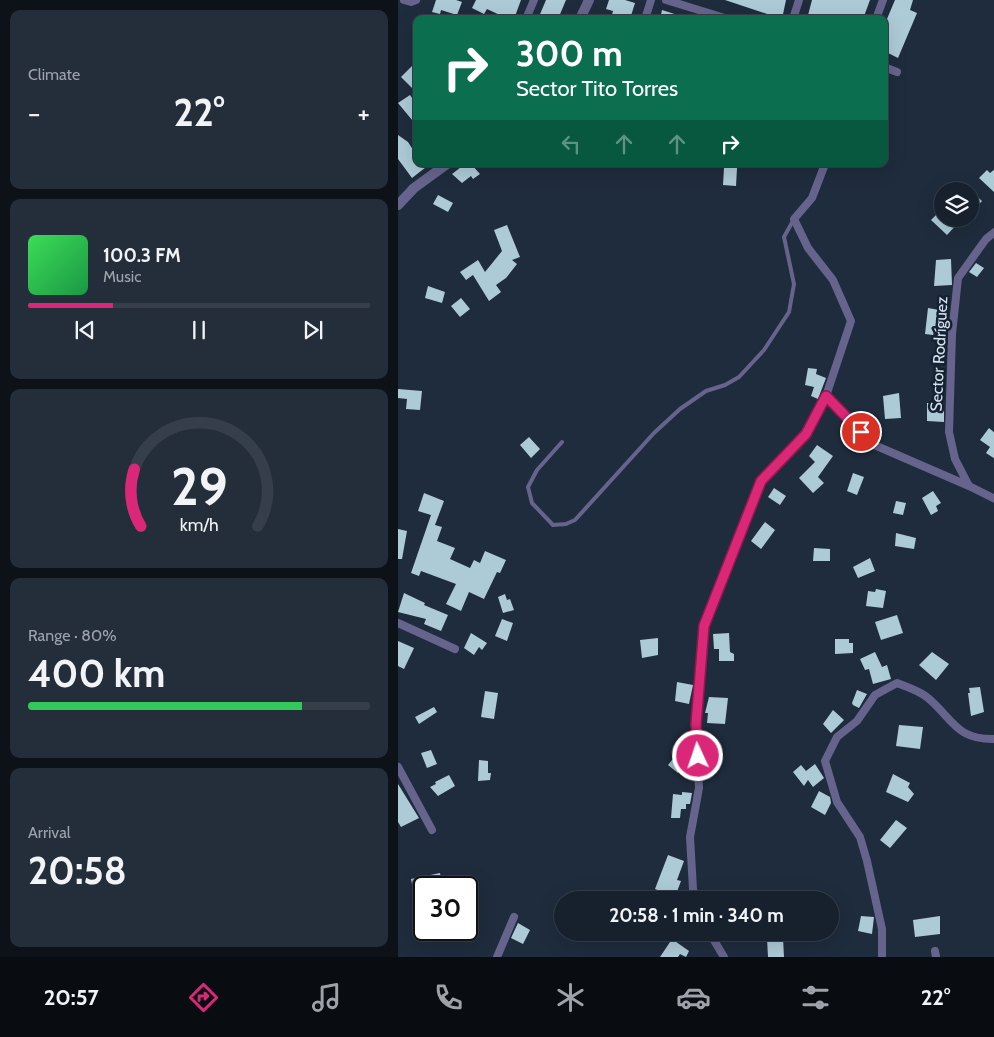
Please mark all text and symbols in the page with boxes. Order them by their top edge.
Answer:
text: 300 m [516,32,623,75]
icon: right [433,35,498,100]
text: Climate [28,65,80,84]
text: Sector Tito Torres [516,75,678,102]
text: 22° [173,89,225,136]
text: − [28,96,40,130]
text: + [358,96,370,130]
icon: left [557,130,585,158]
icon: ahead [610,130,638,158]
icon: ahead [663,130,691,158]
icon: right [716,130,744,158]
map controls [934,182,979,227]
button: layers [934,182,979,227]
text: 100.3 FM [103,244,181,267]
text: Music [103,267,141,286]
street label: Sector Rodríguez [927,296,952,412]
icon: previous [71,316,99,344]
icon: pause [185,316,213,344]
icon: next [299,316,327,344]
pin [840,411,882,453]
icon: arrive [847,418,875,446]
text: 29 [171,455,227,518]
text: km/h [179,514,219,535]
text: Range · 80% [28,626,117,645]
text: 400 km [28,650,165,697]
position arrow [671,729,723,781]
text: Arrival [28,823,71,842]
text: 20:58 [28,847,127,894]
speed limit sign: 30 [413,876,478,941]
text: 20:58 · 1 min · 340 m [609,904,784,927]
icon: directions [186,980,221,1015]
icon: music [309,980,344,1015]
icon: phone [431,980,466,1015]
icon: climate [553,980,588,1015]
icon: car [676,980,711,1015]
icon: filters [798,980,833,1015]
text: 20:57 [44,984,99,1011]
text: 22° [921,984,950,1011]

